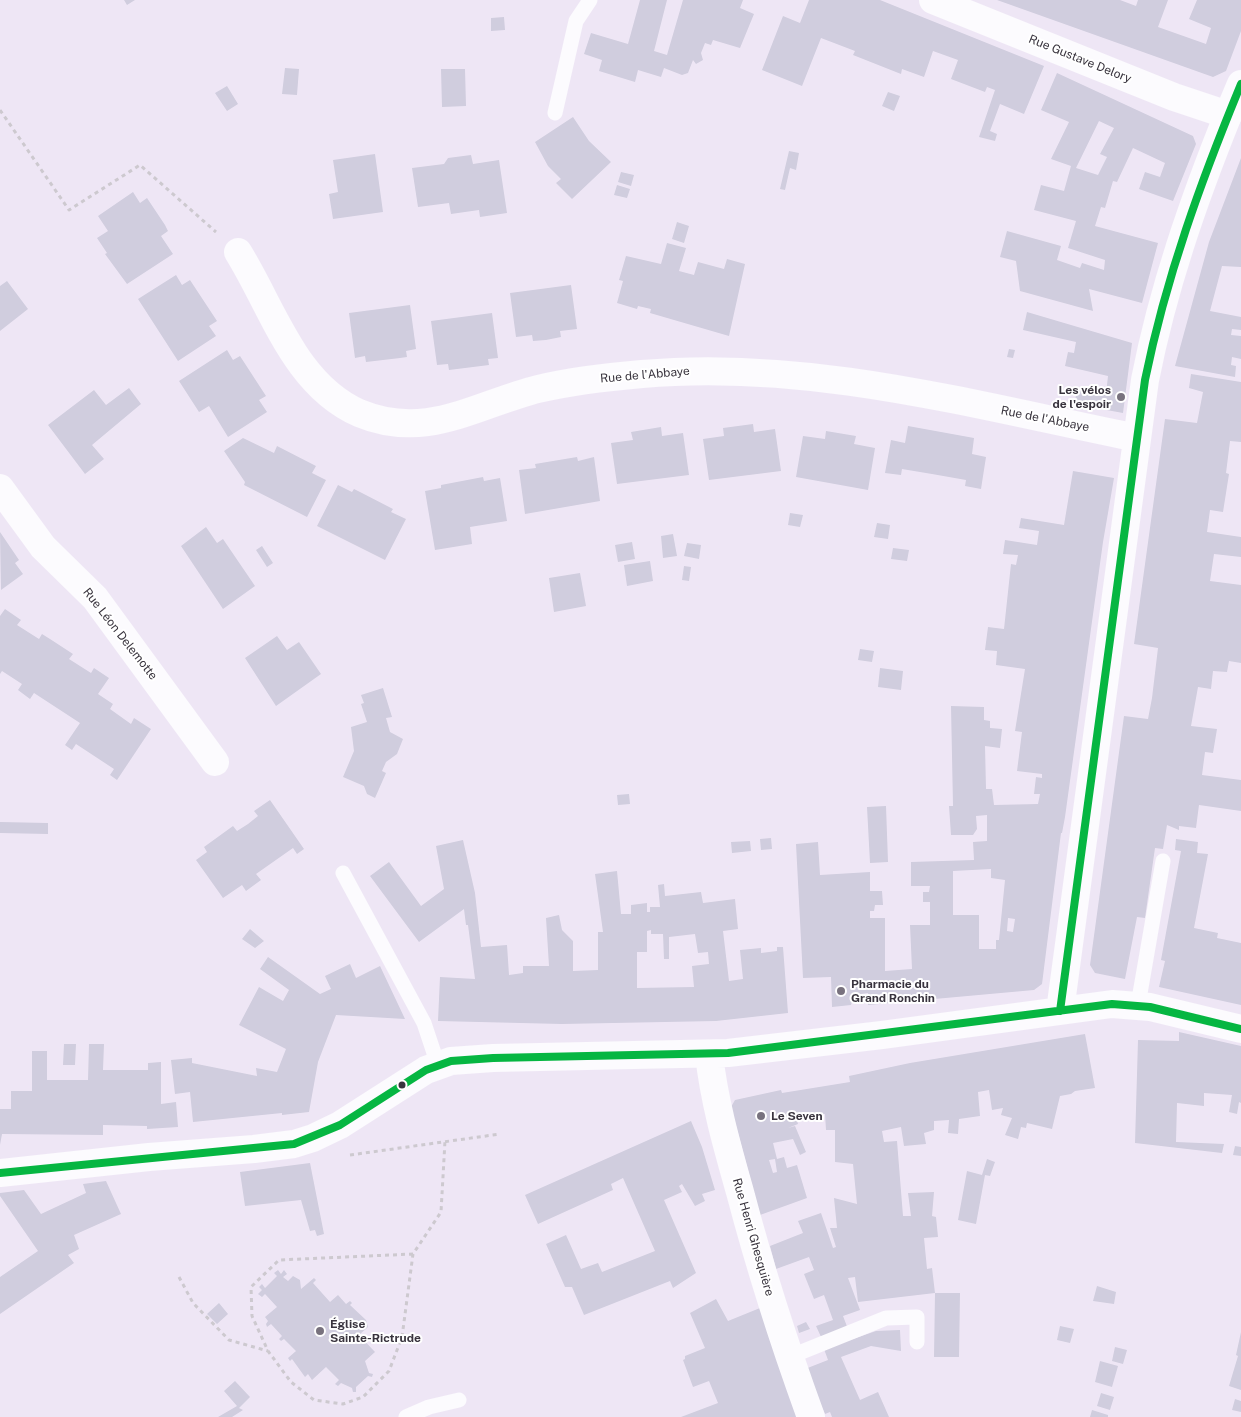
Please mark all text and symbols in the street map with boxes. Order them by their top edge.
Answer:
street label: Rue Gustave Delory [1026,32,1134,86]
street label: Rue de l'Abbaye [600,364,690,386]
place label: Les vélos de l'espoir [1052,383,1111,411]
marker: Les vélos de l'espoir [1115,391,1127,403]
street label: Rue de l'Abbaye [999,403,1091,435]
street label: Rue Léon Delemotte [80,585,160,683]
place label: Pharmacie du Grand Ronchin [851,977,935,1005]
marker: Pharmacie du Grand Ronchin [835,985,847,997]
unlabelled marker [397,1080,407,1090]
place label: Le Seven [771,1109,823,1123]
marker: Le Seven [755,1110,767,1122]
street label: Rue Henri Ghesquière [729,1176,777,1298]
place label: Église Sainte-Rictrude [330,1317,421,1345]
marker: Église Sainte-Rictrude [314,1325,326,1337]

